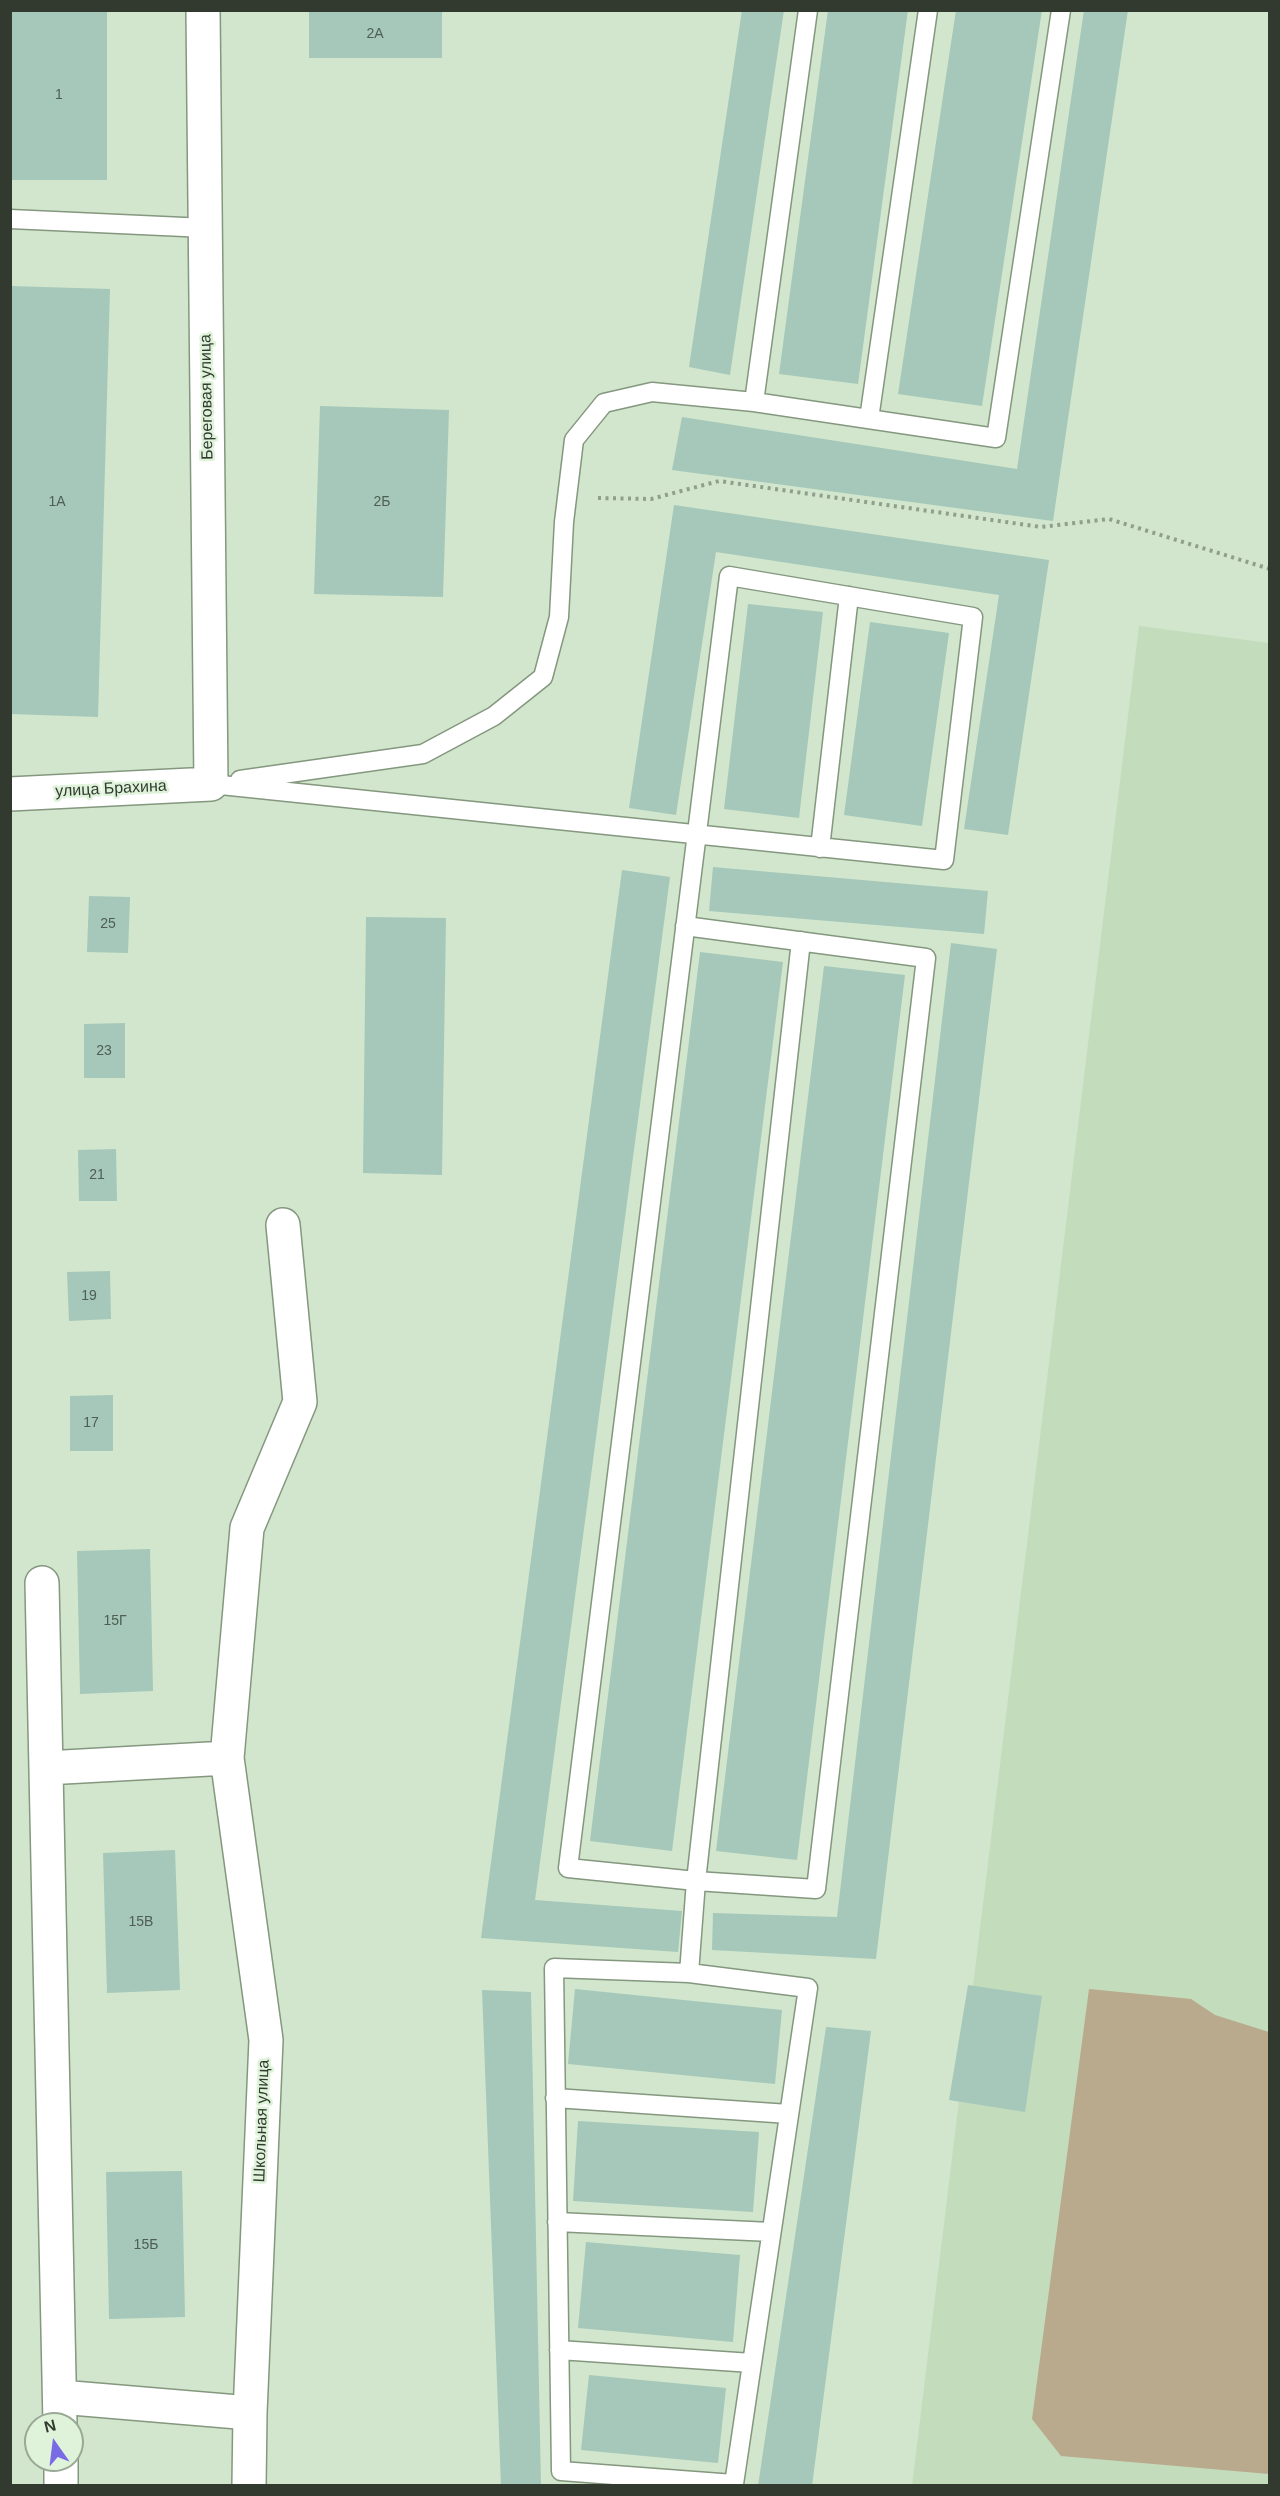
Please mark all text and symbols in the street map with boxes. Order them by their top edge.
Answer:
house number: 2А [366,26,384,42]
house number: 1 [55,87,63,103]
street label: Береговая улица [196,334,218,460]
house number: 1А [48,494,66,510]
house number: 2Б [374,494,390,510]
street label: улица Брахина [55,776,167,802]
house number: 25 [100,916,116,932]
house number: 23 [96,1043,112,1059]
house number: 21 [89,1167,105,1183]
house number: 19 [81,1288,97,1304]
house number: 17 [83,1415,99,1431]
house number: 15Г [103,1613,127,1629]
house number: 15В [129,1914,153,1930]
street label: Школьная улица [250,2059,274,2183]
house number: 15Б [134,2237,158,2253]
north arrow [24,2412,84,2472]
text: N [42,2416,58,2436]

